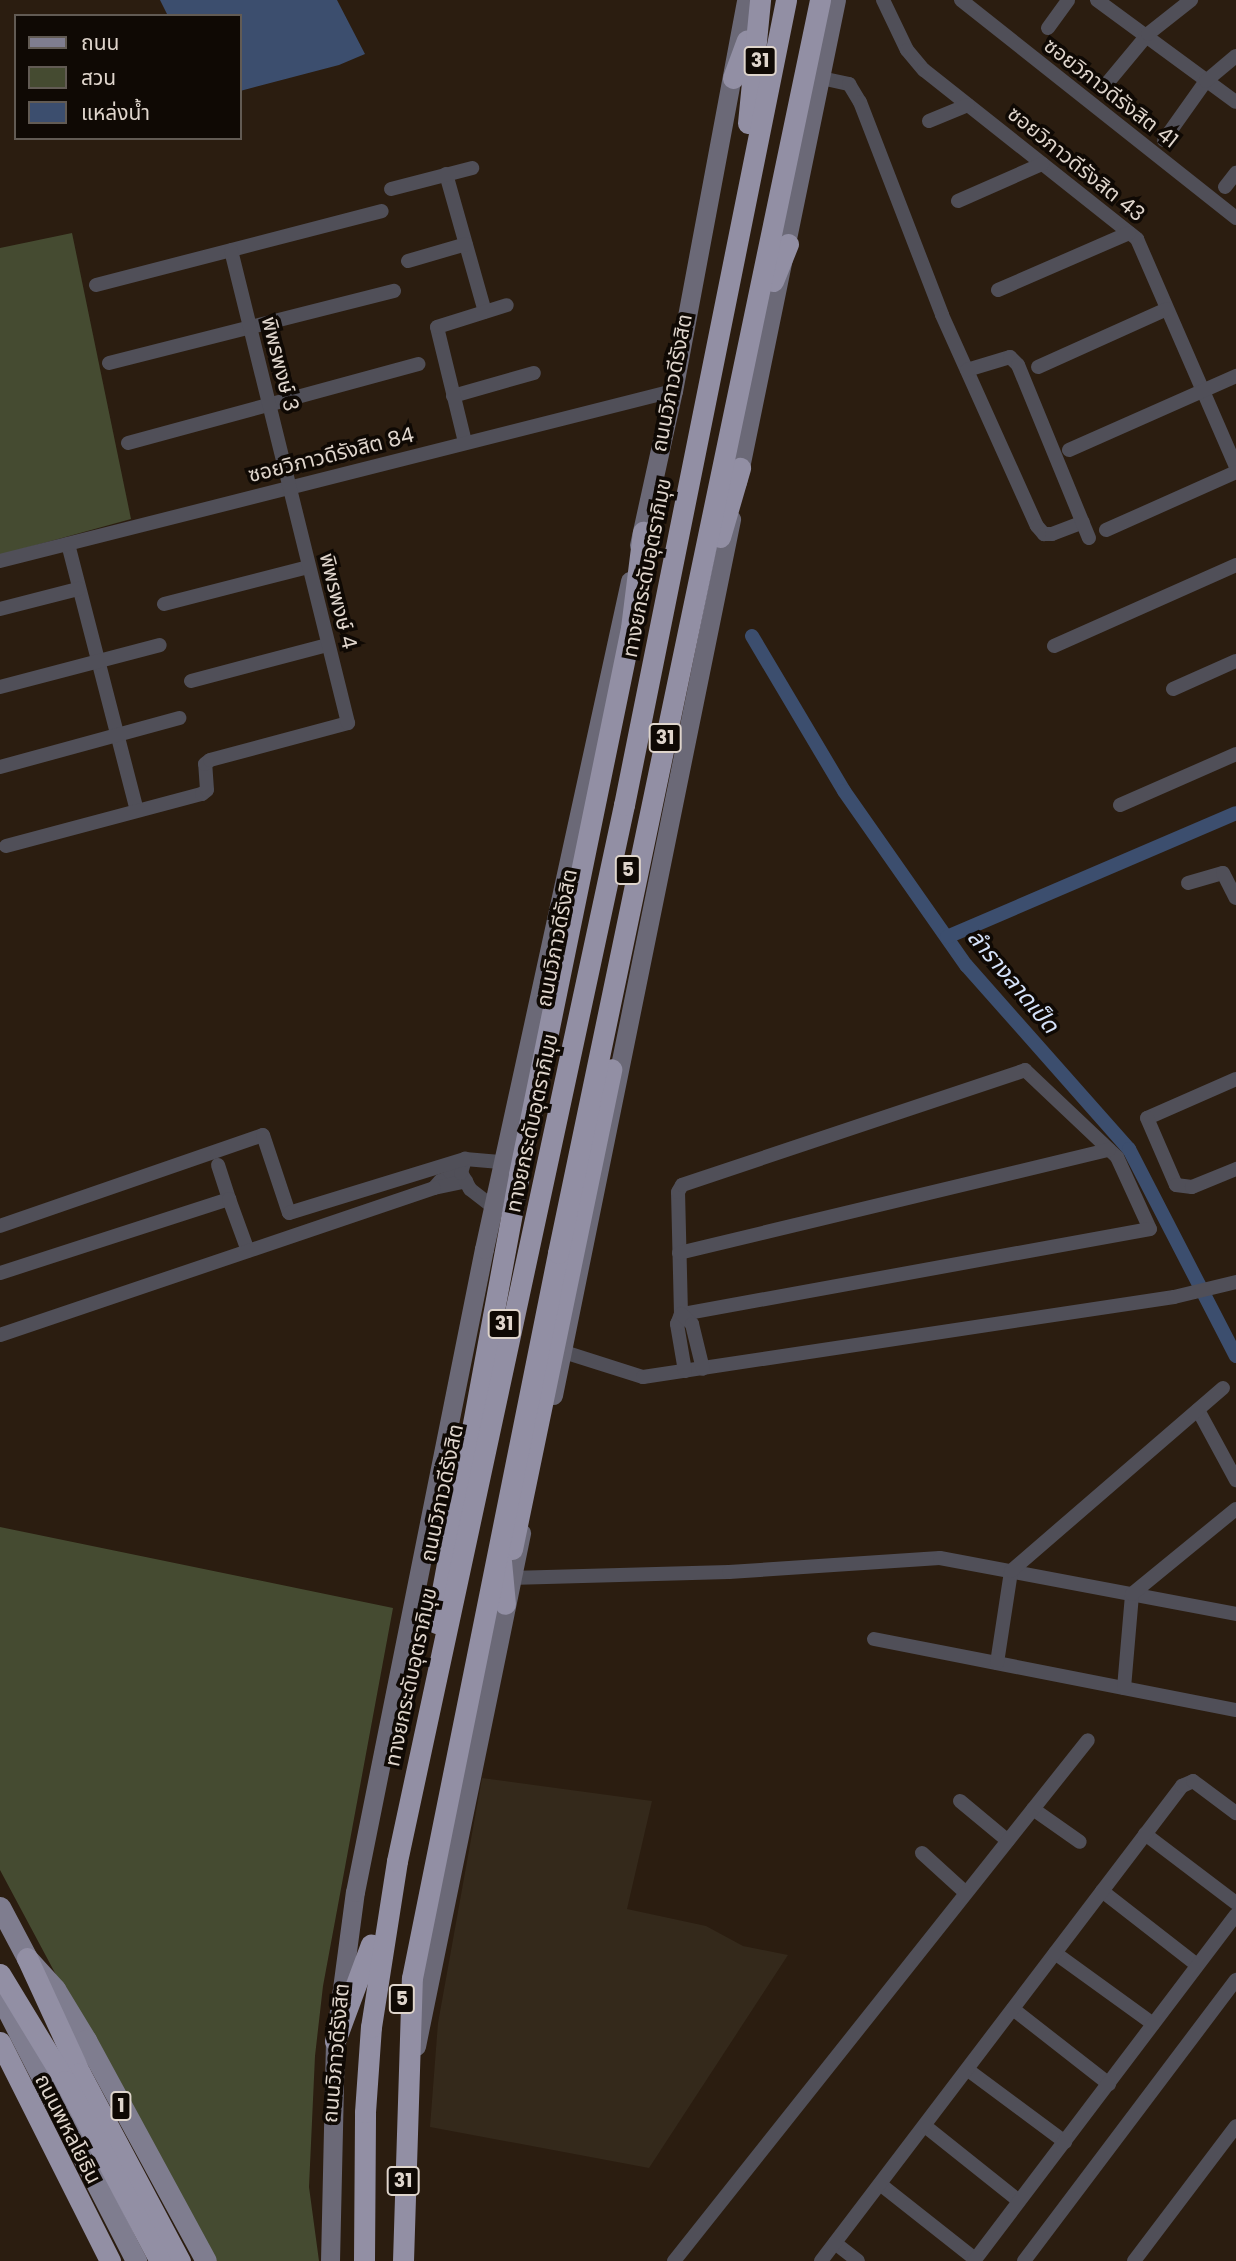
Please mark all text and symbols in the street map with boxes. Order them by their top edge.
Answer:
legend [14,14,242,140]
text: ถนน [81,28,119,57]
street label: ซอยวิภาวดีรังสิต 41 [1039,33,1183,153]
road number: 31 [742,45,778,76]
text: สวน [81,63,116,92]
text: แหล่งน้ำ [81,98,150,127]
street label: ซอยวิภาวดีรังสิต 43 [1002,101,1150,227]
street label: ถนนวิภาวดีรังสิต [646,312,698,454]
street label: พิพรพงษ์ 3 [256,314,304,414]
street label: ซอยวิภาวดีรังสิต 84 [245,422,417,488]
street label: ทางยกระดับอุตราภิมุข [617,476,677,660]
street label: พิพรพงษ์ 4 [314,551,362,651]
road number: 31 [648,722,682,754]
road number: 5 [614,855,642,886]
street label: ถนนวิภาวดีรังสิต [531,867,583,1009]
water label: ลำรางลาดเป็ด [962,924,1064,1038]
street label: ทางยกระดับอุตราภิมุข [501,1031,563,1215]
road number: 31 [486,1308,522,1340]
street label: ถนนวิภาวดีรังสิต [415,1422,469,1564]
street label: ทางยกระดับอุตราภิมุข [380,1585,442,1769]
street label: ถนนวิภาวดีรังสิต [317,1982,355,2124]
road number: 5 [388,1983,416,2014]
street label: ถนนพหลโยธิน [30,2070,106,2188]
road number: 1 [109,2090,133,2122]
road number: 31 [386,2166,420,2196]

